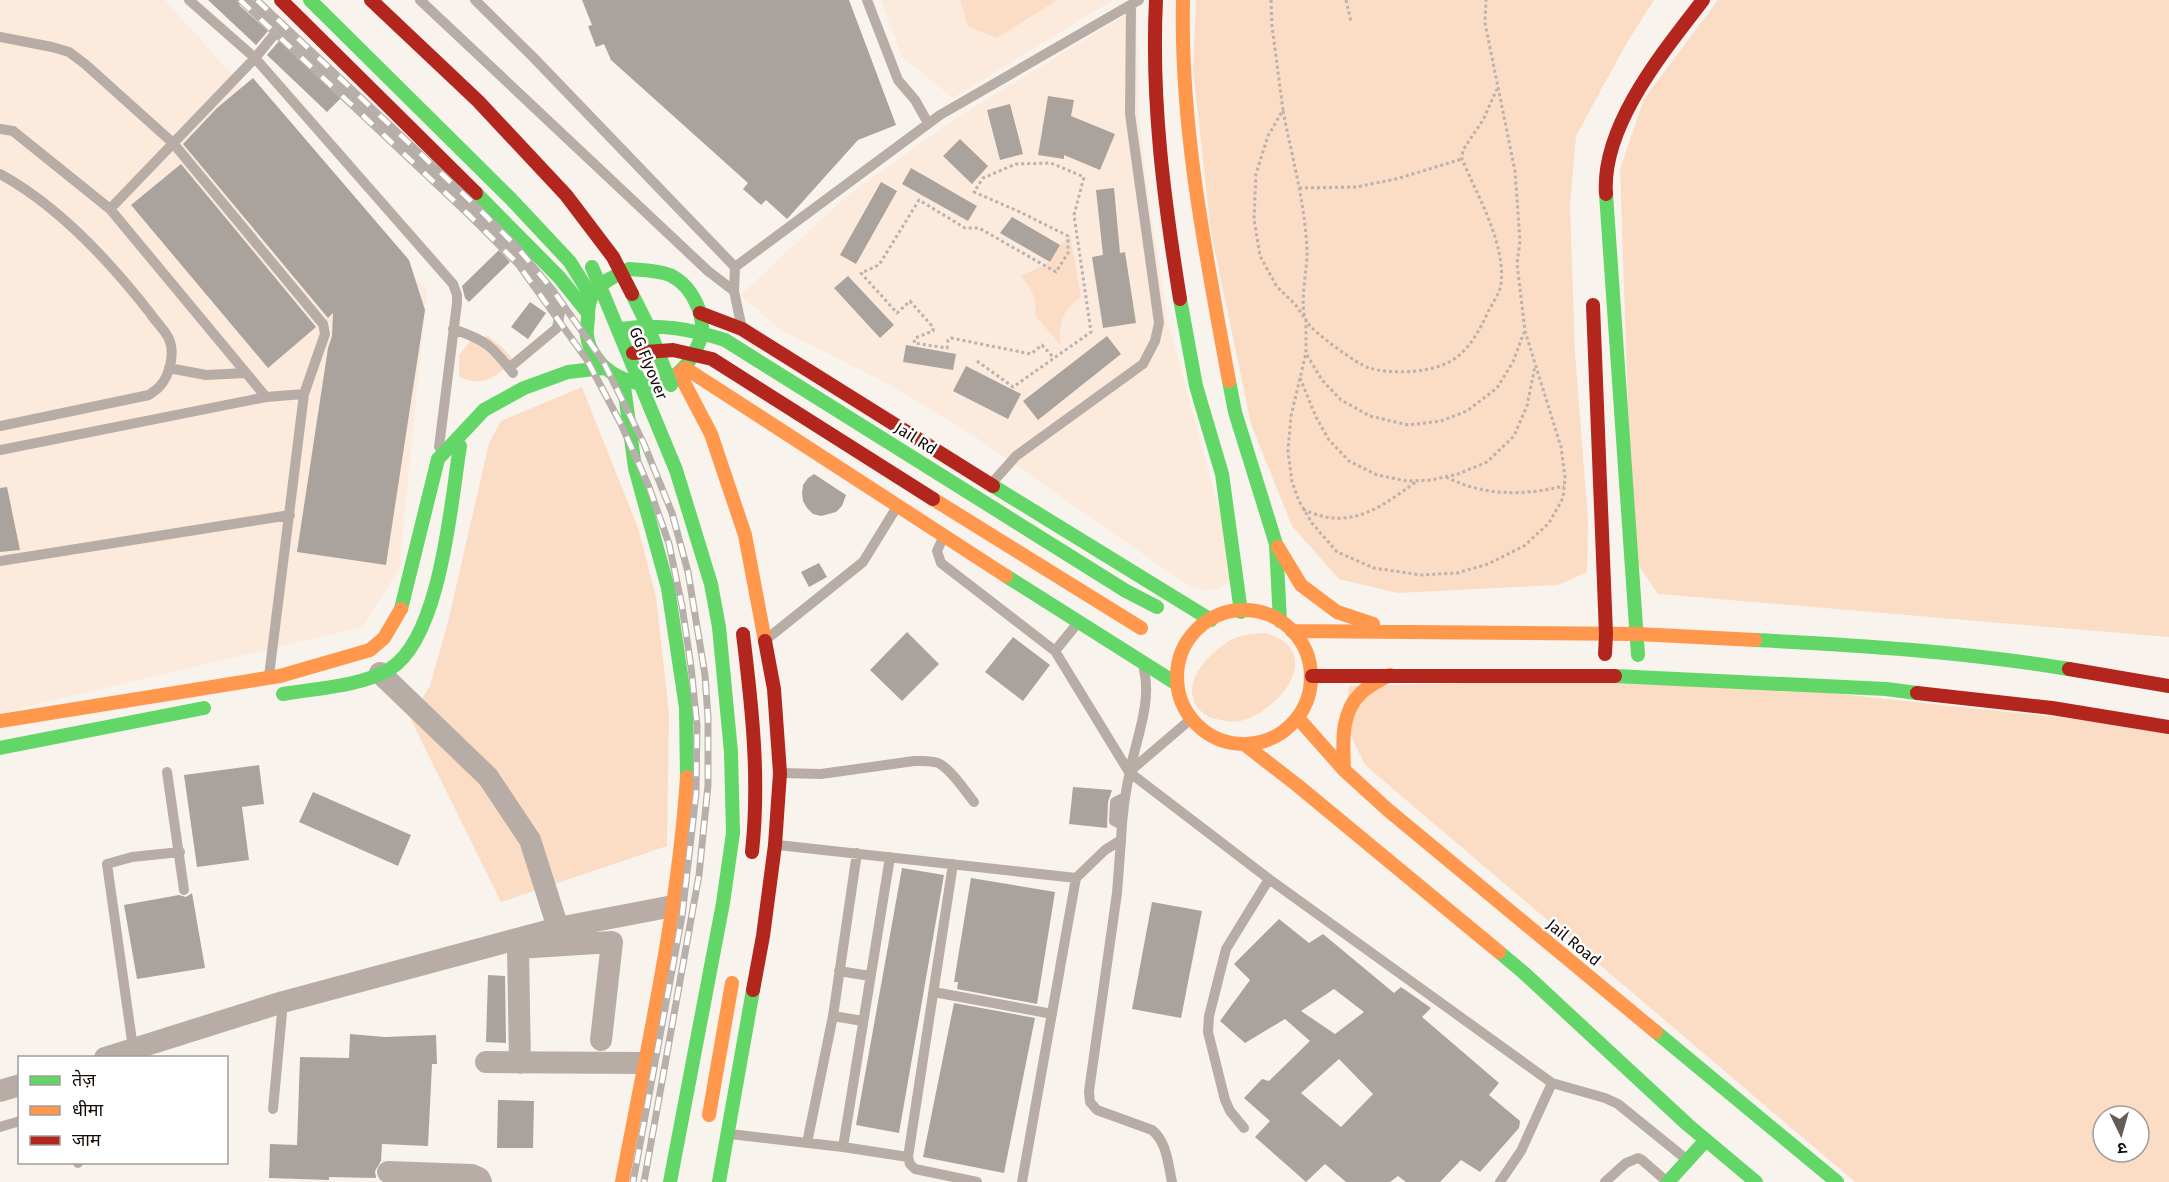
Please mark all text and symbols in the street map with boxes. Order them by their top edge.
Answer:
street label: GG Flyover [625,324,672,403]
street label: Jail Rd [891,418,940,459]
street label: Jail Road [1543,915,1605,970]
legend [18,1056,228,1164]
text: तेज़ [72,1069,96,1091]
text: धीमा [72,1099,103,1121]
north arrow [2091,1104,2151,1164]
text: जाम [72,1129,102,1151]
text: उ [2116,1139,2128,1158]

